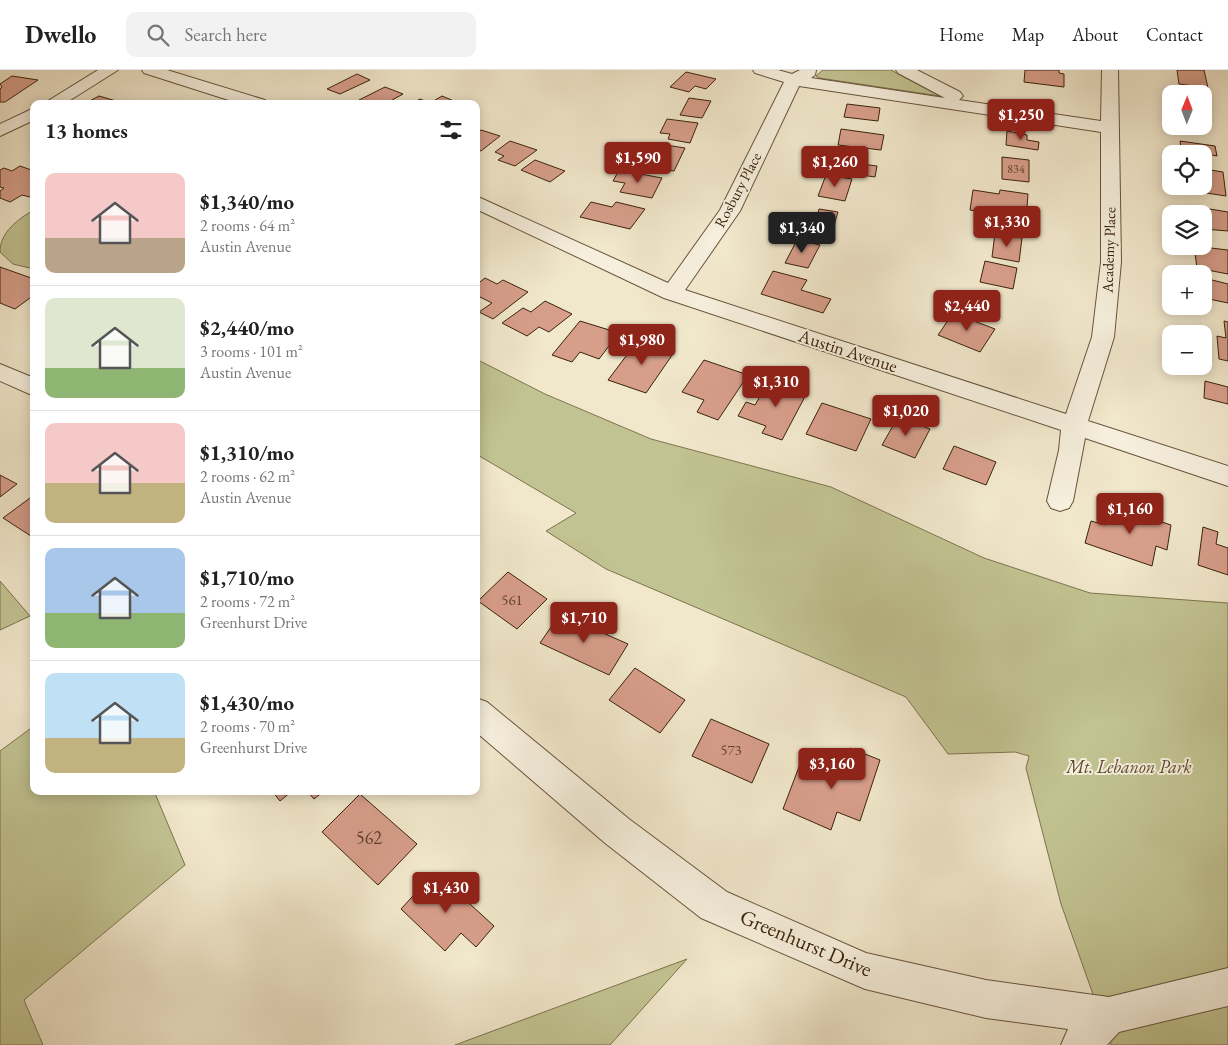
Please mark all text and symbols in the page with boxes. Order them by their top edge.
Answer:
search box [126,12,476,57]
text: Dwello [25,19,96,50]
icon: search [144,21,172,49]
text: Search here [184,22,267,47]
text: Home [939,23,984,46]
text: Map [1012,23,1044,46]
text: About [1072,23,1118,46]
text: Contact [1146,23,1203,46]
north arrow [1162,85,1212,135]
map controls [1162,85,1212,375]
pin: $1,250 [980,98,1062,141]
text: $1,250 [998,104,1044,125]
icon: filters [437,116,465,144]
text: 13 homes [45,117,128,144]
pin: $1,590 [597,142,679,184]
button: locate [1162,145,1212,195]
pin: $1,260 [794,146,876,188]
text: $1,590 [615,147,661,168]
street label: Rosbury Place [710,149,765,231]
text: $1,260 [812,151,858,172]
house number: 834 [1007,161,1025,177]
text: $1,340/mo [200,188,294,215]
icon: home [85,193,145,253]
button: layers [1162,205,1212,255]
pin: $1,330 [966,206,1048,248]
street label: Academy Place [1097,207,1119,294]
text: $1,330 [984,211,1030,232]
pin: $1,340 [761,212,843,254]
text: 2 rooms · 64 m² [200,215,295,236]
text: $1,340 [779,217,825,238]
text: Austin Avenue [200,236,291,257]
button: + [1162,265,1212,315]
pin: $2,440 [926,290,1008,332]
text: $2,440 [944,295,990,316]
text: $2,440/mo [200,314,294,341]
icon: home [85,318,145,378]
street label: Austin Avenue [795,323,900,377]
pin: $1,980 [601,324,683,366]
button: − [1162,325,1212,375]
text: $1,980 [619,329,665,350]
text: 3 rooms · 101 m² [200,341,303,362]
text: Austin Avenue [200,362,291,383]
pin: $1,310 [735,366,817,408]
text: $1,310 [753,371,799,392]
pin: $1,020 [865,394,947,437]
text: $1,020 [883,400,929,421]
text: $1,310/mo [200,439,294,466]
icon: home [85,443,145,503]
text: 2 rooms · 62 m² [200,466,295,487]
text: Austin Avenue [200,487,291,508]
pin: $1,160 [1089,492,1171,535]
text: $1,160 [1107,498,1153,519]
text: $1,710/mo [200,564,294,591]
icon: home [85,568,145,628]
house number: 561 [501,590,523,609]
text: 2 rooms · 72 m² [200,591,295,612]
pin: $1,710 [543,602,625,644]
text: $1,710 [561,607,607,628]
text: Greenhurst Drive [200,612,307,633]
text: $1,430/mo [200,689,294,716]
icon: home [85,693,145,753]
text: 2 rooms · 70 m² [200,716,295,737]
text: Greenhurst Drive [200,737,307,758]
house number: 573 [720,740,742,759]
pin: $3,160 [791,748,873,790]
text: $3,160 [809,753,855,774]
park label: Mt. Lebanon Park [1065,755,1192,778]
house number: 562 [356,826,382,849]
pin: $1,430 [405,872,487,914]
text: $1,430 [423,877,469,898]
street label: Greenhurst Drive [736,903,876,982]

